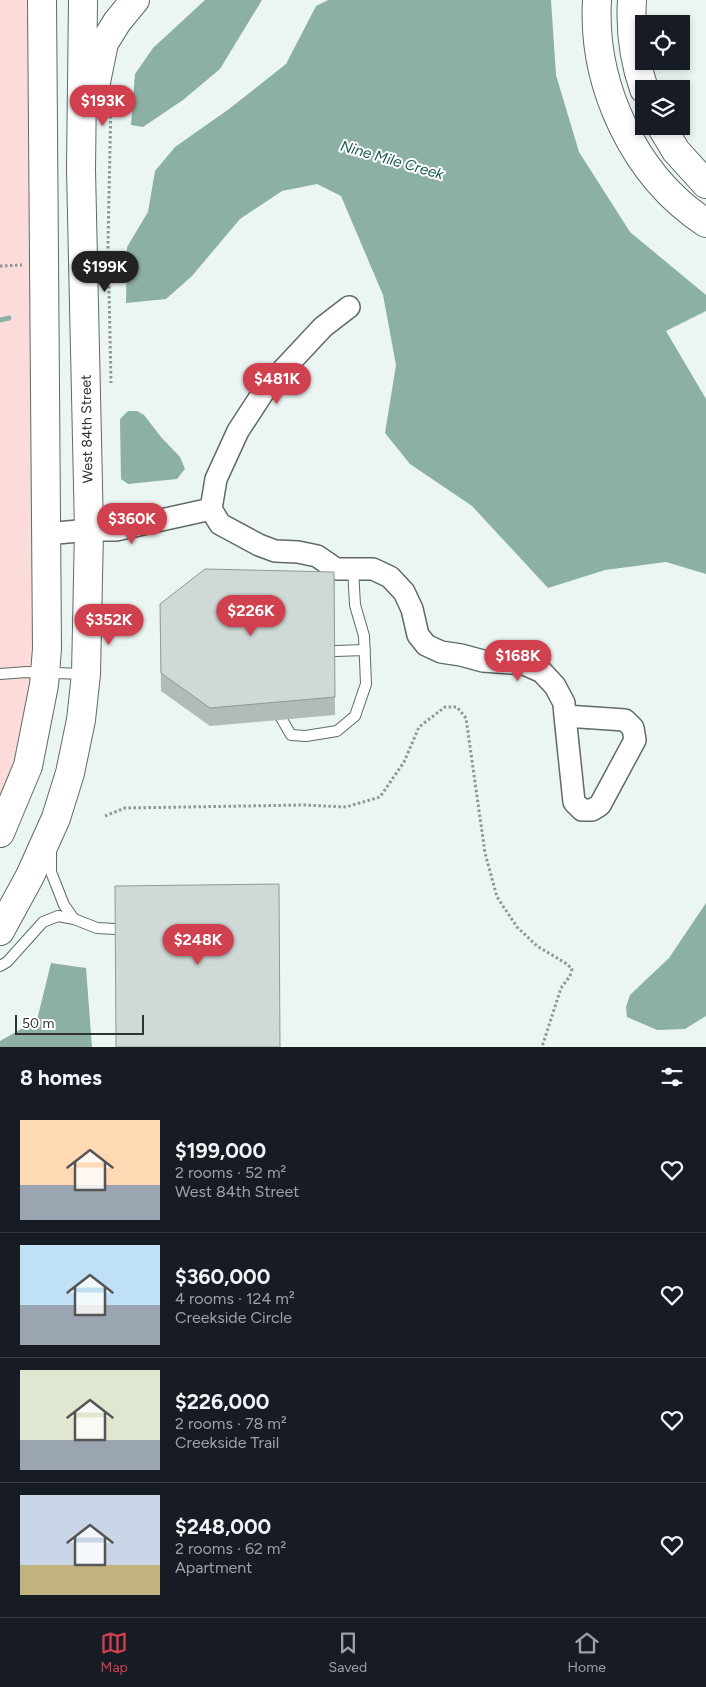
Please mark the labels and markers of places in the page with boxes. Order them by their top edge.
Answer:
pin: $193K [68,84,138,127]
pin: $199K [70,250,140,293]
pin: $481K [242,362,312,405]
pin: $360K [97,502,167,545]
pin: $226K [216,594,286,637]
pin: $352K [74,604,144,646]
pin: $168K [483,640,553,682]
pin: $248K [163,924,233,966]

